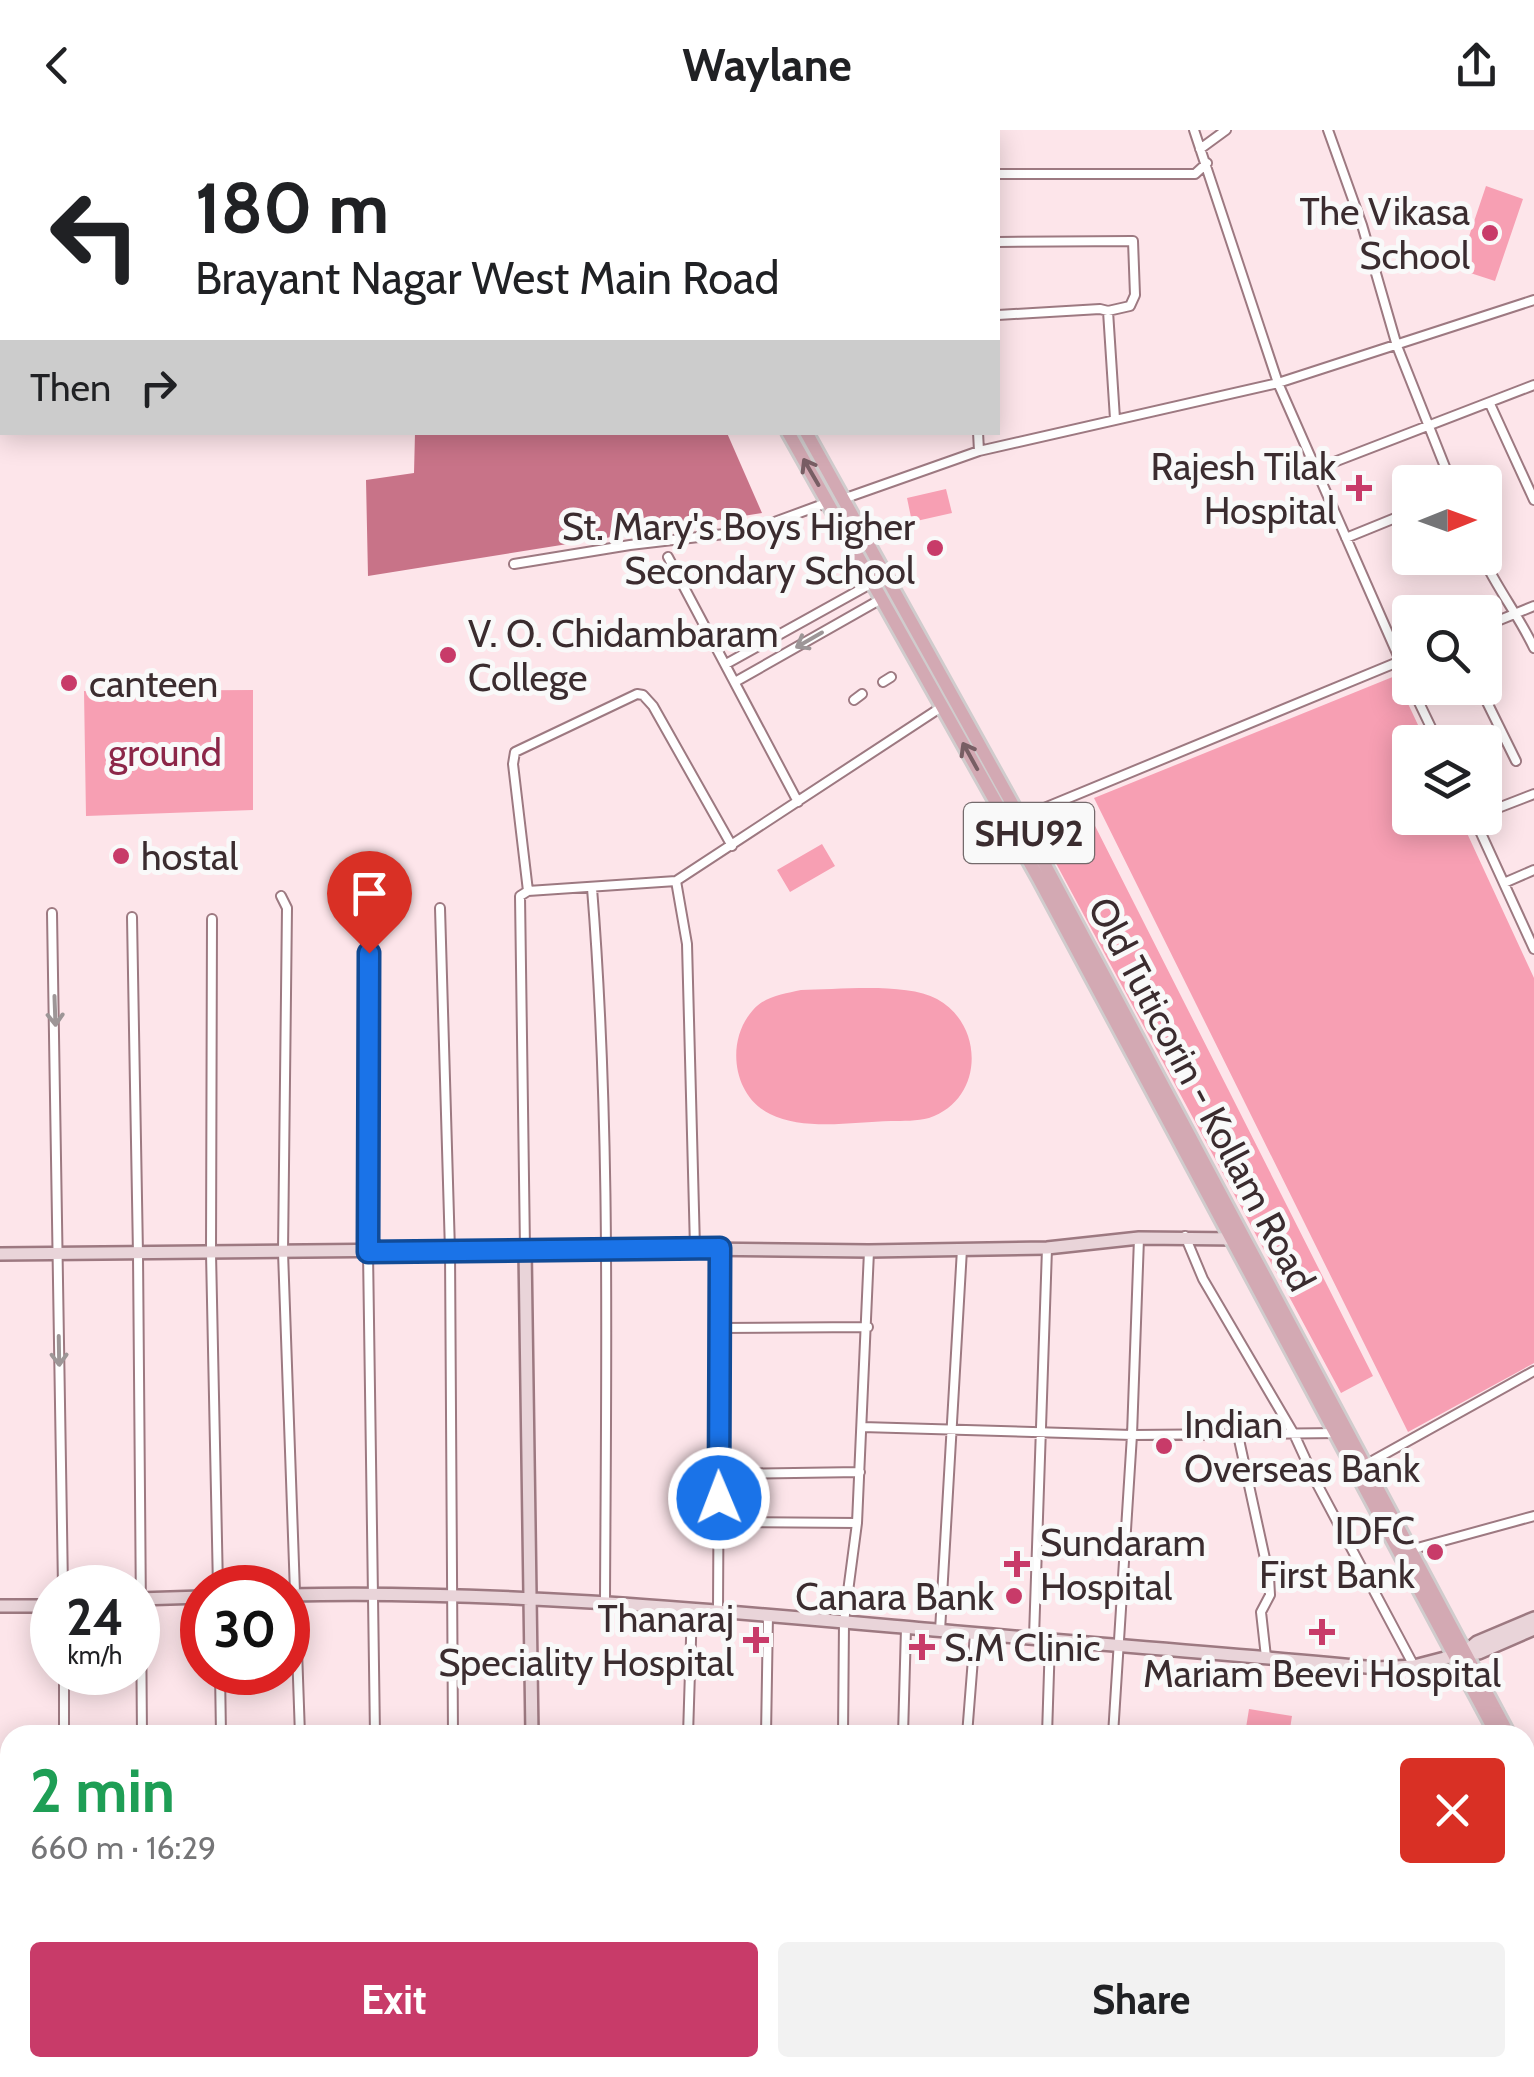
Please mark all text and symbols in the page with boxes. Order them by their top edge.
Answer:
icon: back [30,38,85,93]
text: Waylane [682,38,852,92]
icon: share [1449,38,1504,93]
text: 180 m [195,165,389,251]
icon: left [30,170,160,300]
place label: The Vikasa School [1299,188,1470,279]
marker: The Vikasa School [1479,222,1501,244]
text: Brayant Nagar West Main Road [195,251,780,305]
icon: right [131,360,186,415]
text: Then [30,364,111,411]
place label: Rajesh Tilak Hospital [1150,443,1336,534]
one-way arrow [800,458,820,487]
north arrow [1392,465,1502,575]
map controls [1392,465,1502,835]
marker: Rajesh Tilak Hospital [1346,475,1372,501]
place label: St. Mary's Boys Higher Secondary School [562,503,915,594]
marker: St. Mary's Boys Higher Secondary School [924,537,946,559]
button: search [1392,595,1502,705]
place label: V. O. Chidambaram College [468,610,779,701]
one-way arrow [795,630,824,650]
marker: V. O. Chidambaram College [437,644,459,666]
place label: canteen [89,660,218,707]
marker: canteen [58,672,80,694]
button: layers [1392,725,1502,835]
park label: ground [108,729,222,776]
one-way arrow [959,741,979,771]
road number: SHU92 [964,803,1094,863]
place label: hostal [141,833,238,880]
marker: hostal [110,845,132,867]
pin [327,851,412,954]
icon: arrive [342,866,397,921]
street label: Old Tuticorin - Kollam Road [1078,889,1326,1299]
one-way arrow [45,994,64,1026]
one-way arrow [50,1334,68,1366]
place label: Indian Overseas Bank [1184,1401,1420,1492]
marker: Indian Overseas Bank [1153,1435,1175,1457]
position arrow [667,1446,771,1550]
place label: IDFC First Bank [1259,1507,1415,1598]
place label: Sundaram Hospital [1040,1519,1206,1610]
marker: IDFC First Bank [1424,1541,1446,1563]
marker: Sundaram Hospital [1004,1551,1030,1577]
speed limit sign: 30 [180,1565,310,1695]
place label: Canara Bank [795,1573,994,1620]
marker: Canara Bank [1003,1585,1025,1607]
text: 24 [66,1587,124,1648]
place label: Thanaraj Speciality Hospital [438,1595,734,1686]
marker: Mariam Beevi Hospital [1309,1619,1335,1645]
place label: S.M Clinic [944,1624,1101,1671]
marker: Thanaraj Speciality Hospital [743,1627,769,1653]
marker: S.M Clinic [909,1634,935,1660]
text: km/h [68,1640,122,1670]
place label: Mariam Beevi Hospital [1143,1650,1501,1697]
text: 2 min [30,1754,175,1827]
button: close [1400,1758,1505,1863]
text: 660 m · 16:29 [30,1828,216,1867]
button: Exit [30,1942,758,2057]
button: Share [778,1942,1505,2057]

